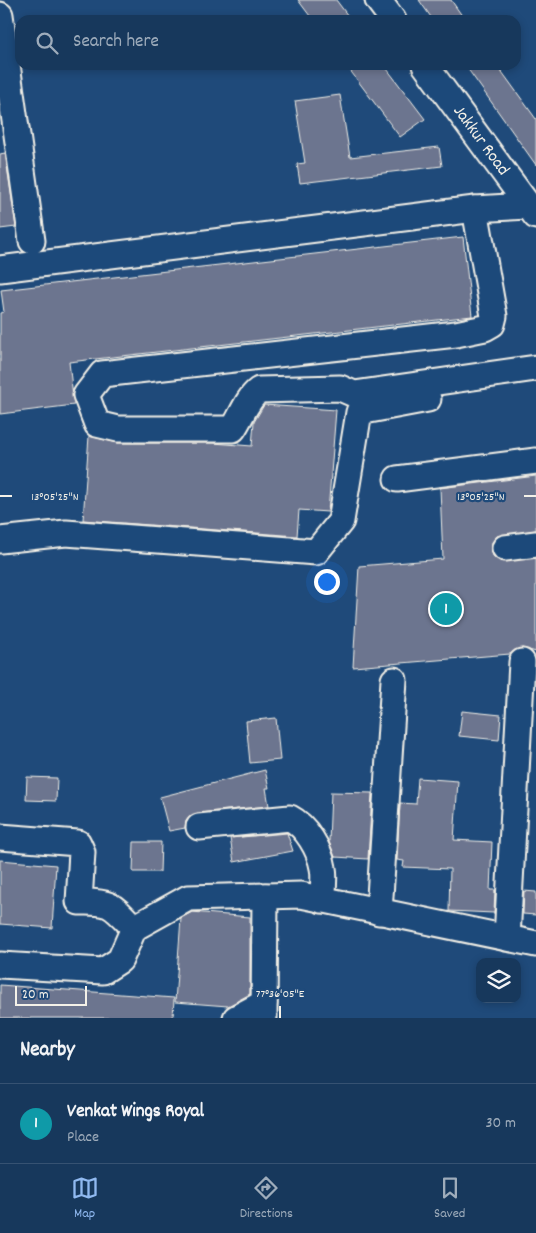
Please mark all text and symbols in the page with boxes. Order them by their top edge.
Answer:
search box [15,15,521,70]
icon: search [33,29,61,57]
text: Search here [73,29,159,56]
street label: Jakkur Road [446,100,515,181]
text: 13°05'25"N [31,489,79,506]
text: 13°05'25"N [457,489,505,506]
your location [314,569,340,595]
pin: 1 [430,590,462,628]
map controls [476,958,521,1003]
button: layers [476,958,521,1003]
scale bar [15,983,88,1006]
text: 20 m [22,985,49,1005]
text: 77°36'05"E [256,986,305,1003]
text: Nearby [20,1036,75,1066]
text: Venkat Wings Royal [67,1099,204,1126]
text: 1 [34,1112,38,1135]
text: 30 m [486,1112,516,1135]
text: Place [67,1126,99,1149]
tab: Map [71,1174,99,1224]
tab: Directions [240,1174,293,1224]
tab: Saved [434,1174,465,1224]

